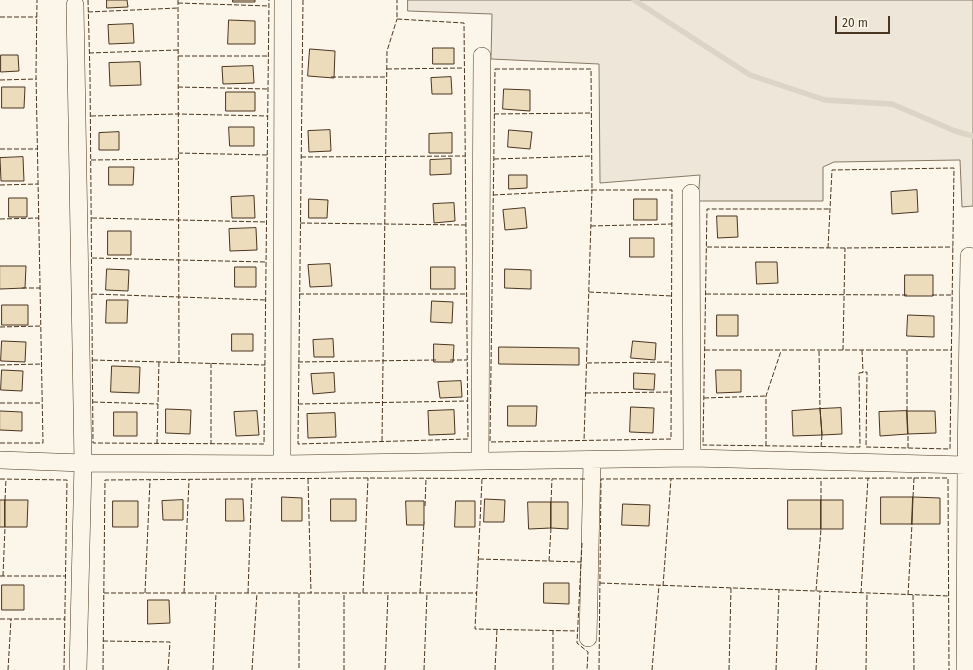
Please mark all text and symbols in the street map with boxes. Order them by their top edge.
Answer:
scale bar [837,8,892,34]
text: 20 m [842,16,868,30]

